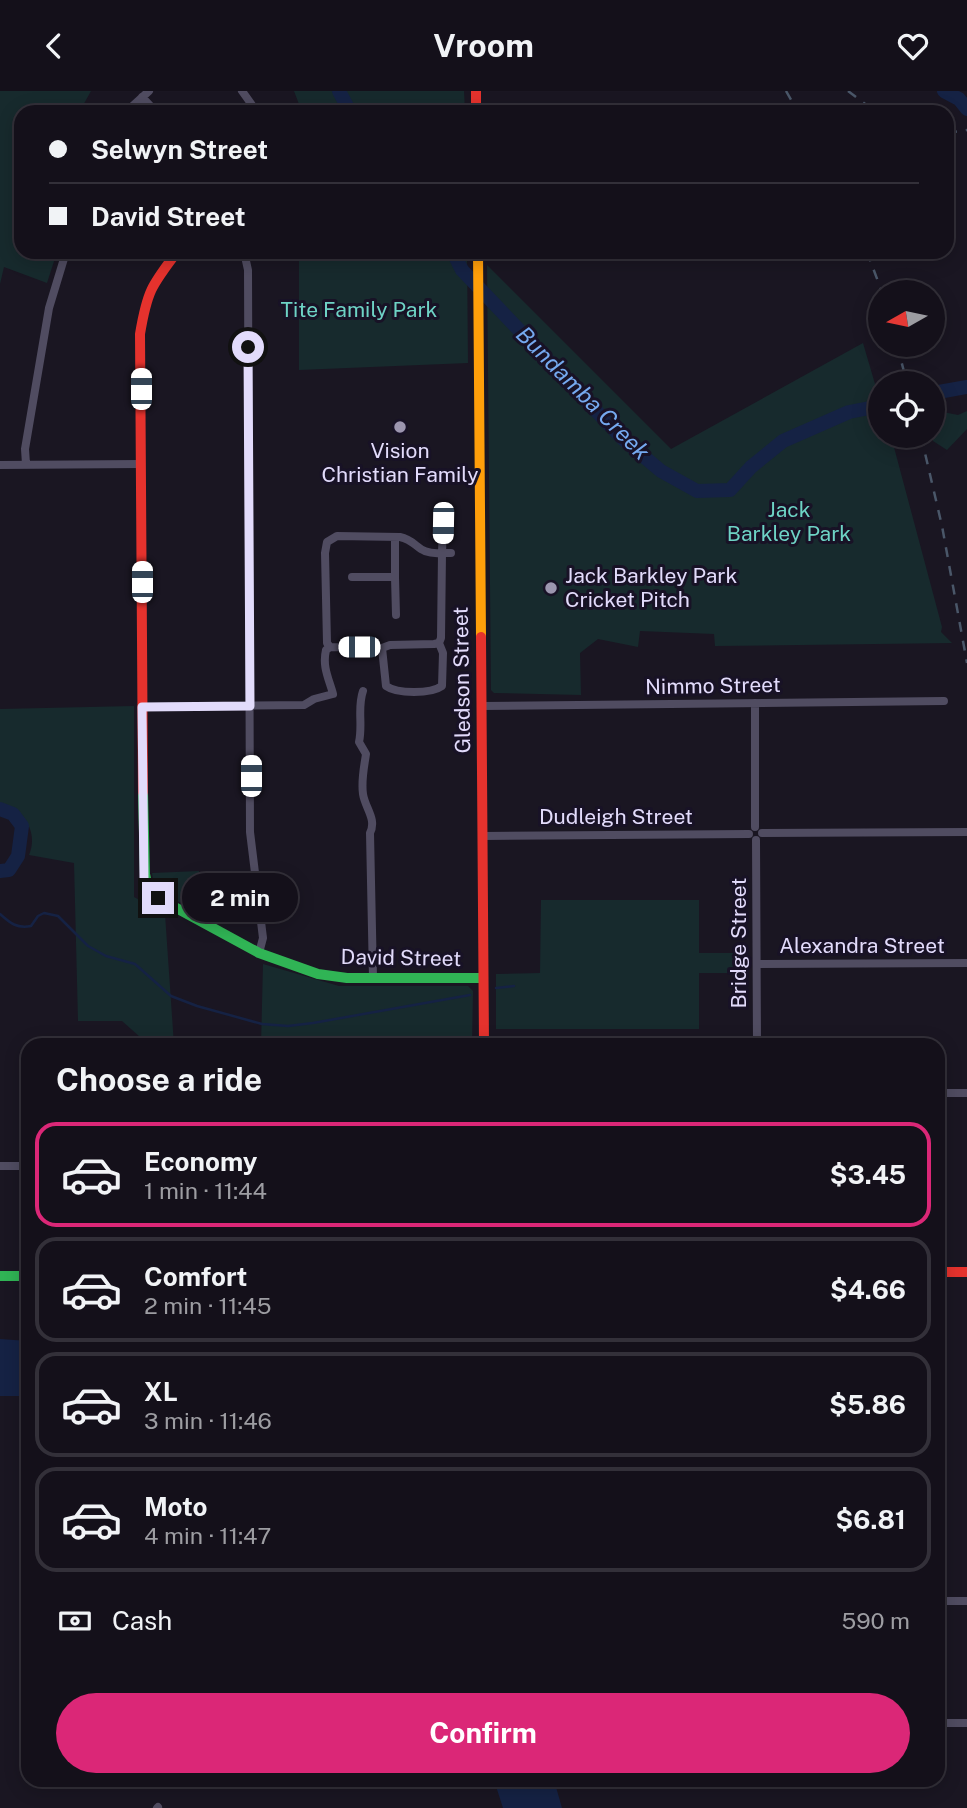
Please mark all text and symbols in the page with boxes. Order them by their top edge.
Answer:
icon: back [35,27,73,65]
text: Vroom [433,27,534,64]
icon: heart [894,27,932,65]
text: Selwyn Street [91,134,268,165]
text: David Street [91,201,246,232]
north arrow [868,280,945,357]
map controls [868,280,945,448]
park label: Tite Family Park [281,297,438,322]
water label: Bundamba Creek [511,320,656,465]
route start [232,331,264,363]
car [131,368,152,410]
button: locate [868,371,945,448]
marker: Vision Christian Family [392,419,408,435]
place label: Vision Christian Family [321,438,479,487]
park label: Jack Barkley Park [727,497,851,546]
car [433,502,454,544]
car [132,561,153,603]
place label: Jack Barkley Park Cricket Pitch [565,563,737,612]
marker: Jack Barkley Park Cricket Pitch [543,580,559,596]
street label: Gledson Street [448,606,475,754]
car [339,637,381,658]
street label: Nimmo Street [645,672,781,699]
car [241,755,262,797]
street label: Dudleigh Street [539,804,693,829]
callout: 2 min [182,873,298,923]
street label: Bridge Street [726,878,751,1008]
route end [142,882,174,914]
text: 2 min [210,884,270,911]
street label: Alexandra Street [779,933,945,958]
street label: David Street [341,944,462,971]
text: Choose a ride [56,1061,262,1098]
icon: car [60,1143,123,1206]
text: Economy [144,1146,257,1177]
text: $3.45 [830,1159,906,1190]
text: 1 min · 11:44 [144,1177,267,1204]
icon: car [60,1258,123,1321]
text: Comfort [144,1261,247,1292]
text: $4.66 [830,1274,906,1305]
text: 2 min · 11:45 [144,1292,271,1319]
icon: car [60,1373,123,1436]
text: XL [144,1376,178,1407]
text: $5.86 [829,1389,906,1420]
text: 3 min · 11:46 [144,1407,272,1434]
icon: car [60,1488,123,1551]
text: Moto [144,1491,207,1522]
text: $6.81 [836,1504,906,1535]
text: 4 min · 11:47 [144,1522,271,1549]
icon: cash [56,1602,94,1640]
text: Cash [112,1605,172,1636]
text: 590 m [841,1607,910,1634]
button: Confirm [56,1693,910,1773]

